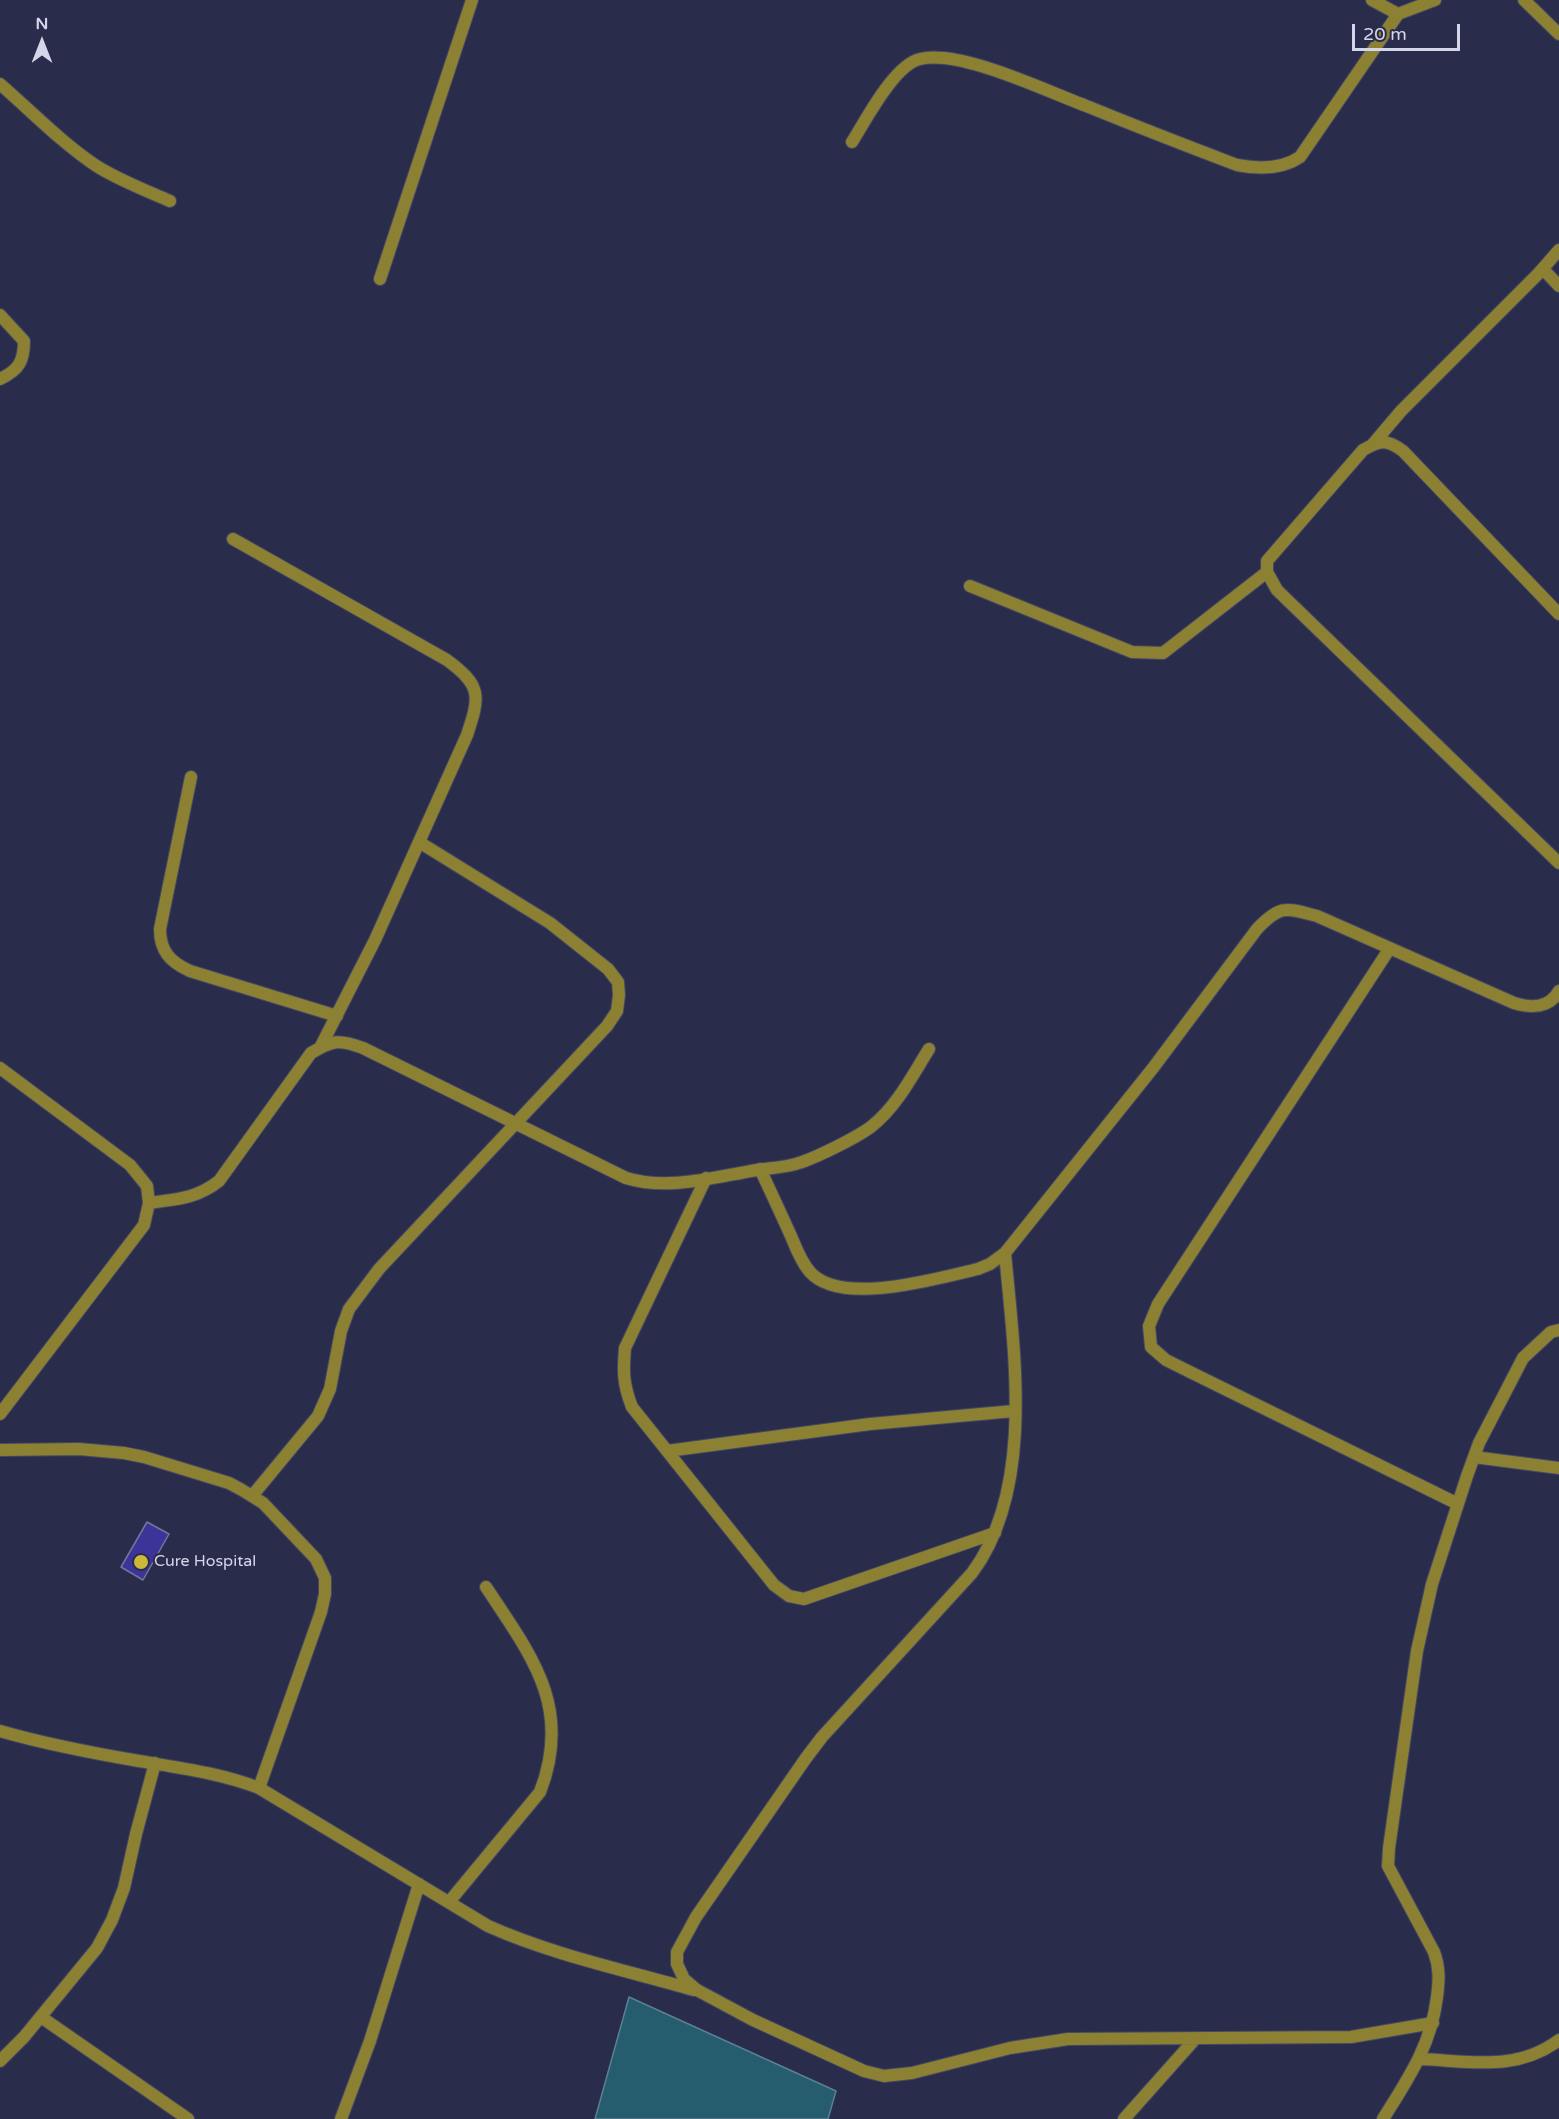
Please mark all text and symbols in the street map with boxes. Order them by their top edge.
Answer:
north arrow [12,12,72,72]
scale bar [1355,12,1463,50]
text: N [36,14,48,34]
text: 20 m [1363,23,1407,45]
place label: Cure Hospital [154,1552,256,1572]
marker: Cure Hospital [132,1553,150,1571]

